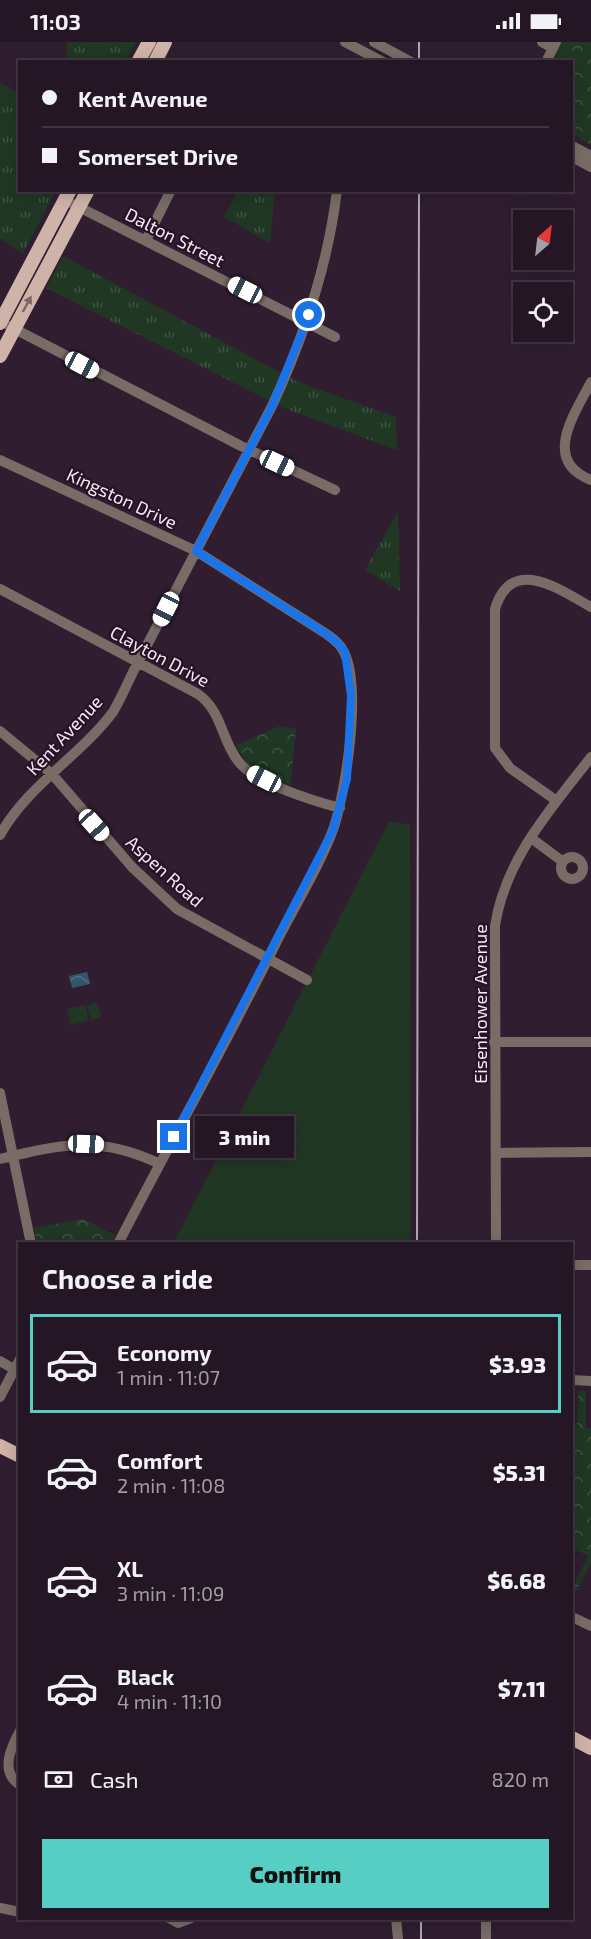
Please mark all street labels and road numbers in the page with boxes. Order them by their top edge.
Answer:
street label: Dalton Street [122,203,229,272]
street label: Kingston Drive [63,463,181,533]
street label: Clayton Drive [107,621,213,691]
street label: Kent Avenue [21,690,107,780]
street label: Aspen Road [122,831,208,911]
street label: Eisenhower Avenue [469,924,491,1084]

